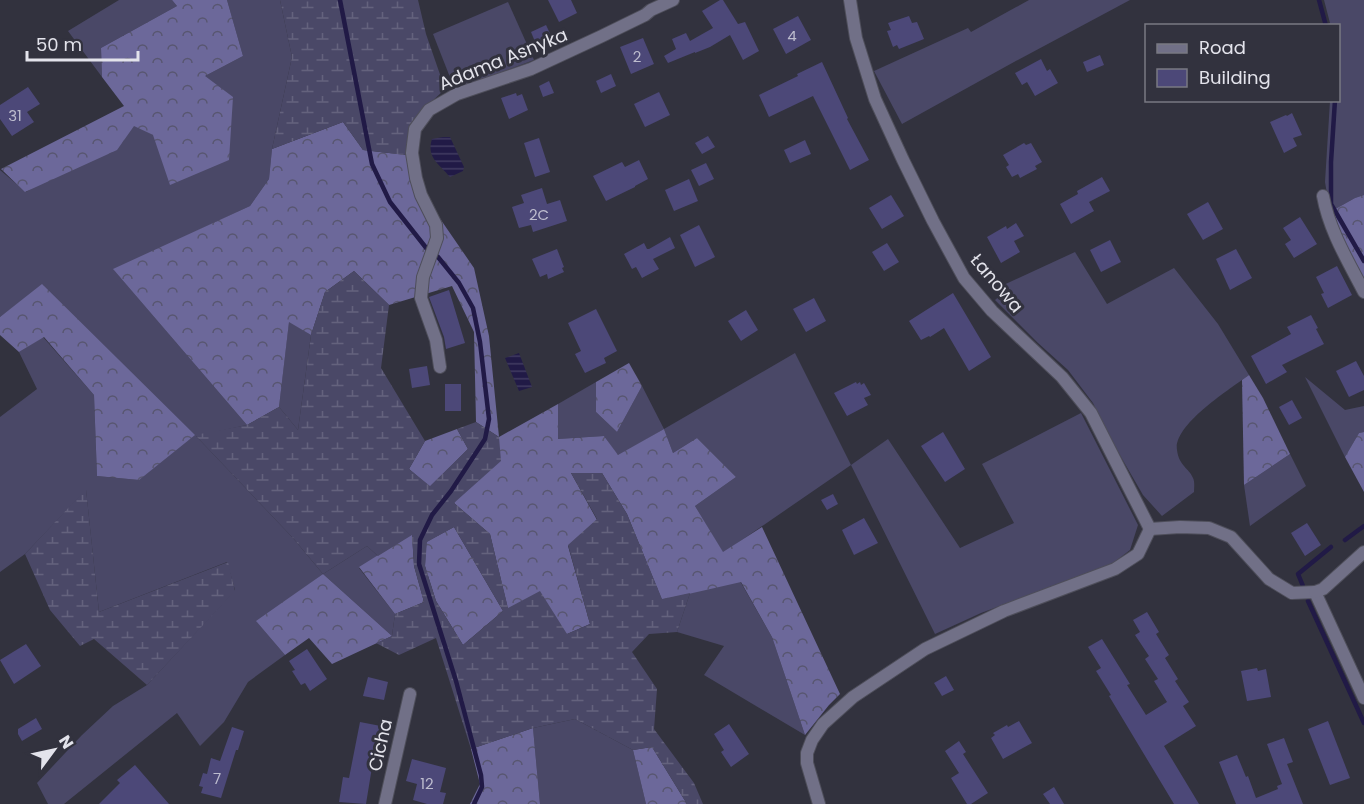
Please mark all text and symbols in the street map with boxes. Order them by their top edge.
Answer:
street label: Adama Asnyka [435,22,571,96]
scale bar [27,24,138,62]
legend [1145,24,1340,102]
house number: 4 [787,25,797,46]
text: 50 m [36,32,82,57]
text: Road [1199,35,1246,60]
house number: 2 [633,46,641,67]
text: Building [1199,65,1271,90]
house number: 31 [8,105,22,126]
house number: 2C [529,204,549,225]
street label: Łanowa [965,248,1029,318]
street label: Cicha [362,716,398,774]
north arrow [24,720,84,780]
text: N [53,731,79,753]
house number: 7 [213,768,221,789]
house number: 12 [420,773,434,794]

